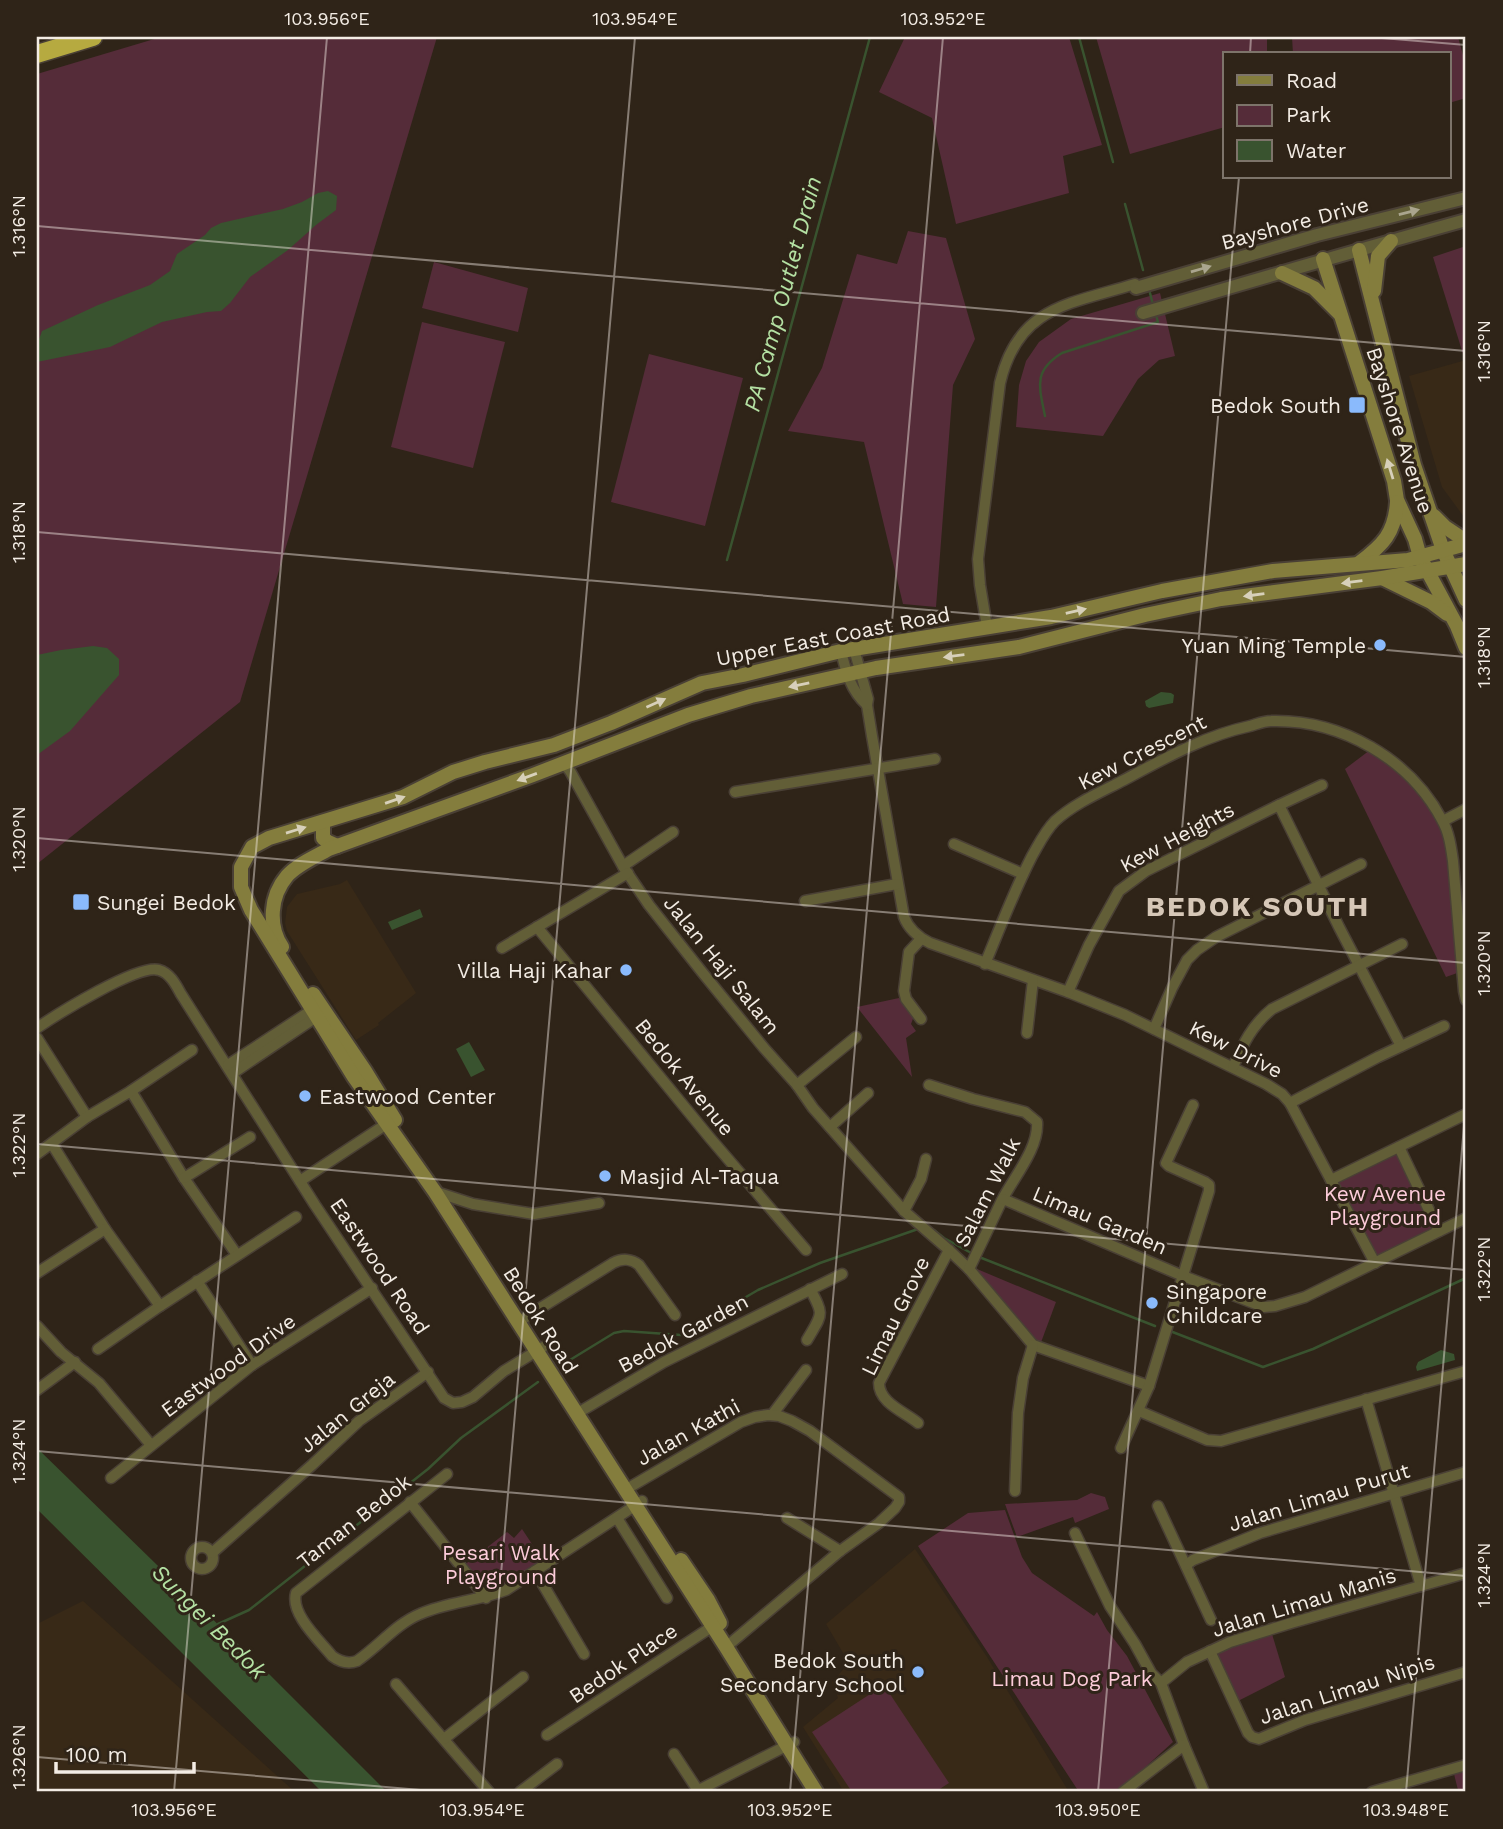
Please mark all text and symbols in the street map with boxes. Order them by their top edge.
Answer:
text: 103.956°E [284,8,370,29]
text: 103.954°E [592,8,678,29]
text: 103.952°E [901,8,985,29]
legend [1223,52,1450,178]
text: Road [1286,68,1337,93]
text: Park [1286,102,1331,127]
text: Water [1286,138,1347,163]
water label: PA Camp Outlet Drain [739,173,827,415]
street label: Bayshore Drive [1218,191,1372,255]
text: 1.316°N [8,195,29,257]
one-way arrow [1398,206,1420,217]
one-way arrow [1191,264,1212,274]
text: 1.316°N [1473,320,1494,382]
street label: Bayshore Avenue [1361,344,1439,516]
place label: Bedok South [1210,393,1341,418]
marker: Bedok South [1347,395,1367,415]
one-way arrow [1385,459,1395,480]
text: 1.318°N [8,501,29,563]
one-way arrow [1341,576,1363,587]
one-way arrow [1243,589,1265,600]
street label: Upper East Coast Road [714,601,952,671]
one-way arrow [1065,605,1087,616]
text: 1.318°N [1473,626,1494,688]
place label: Yuan Ming Temple [1182,633,1366,658]
marker: Yuan Ming Temple [1372,637,1388,653]
one-way arrow [943,651,965,662]
one-way arrow [788,680,810,691]
one-way arrow [646,697,667,708]
street label: Kew Crescent [1074,709,1210,795]
one-way arrow [517,772,538,783]
one-way arrow [384,794,405,805]
street label: Kew Heights [1116,796,1238,878]
text: 1.320°N [8,806,29,872]
one-way arrow [286,824,307,834]
place label: Sungei Bedok [97,890,236,915]
district label: BEDOK SOUTH [1146,890,1370,923]
street label: Jalan Haji Salam [659,891,785,1039]
marker: Sungei Bedok [71,892,91,912]
text: 1.320°N [1473,930,1494,996]
place label: Villa Haji Kahar [457,958,612,983]
marker: Villa Haji Kahar [618,962,634,978]
street label: Bedok Avenue [630,1013,740,1141]
street label: Kew Drive [1185,1015,1287,1083]
place label: Eastwood Center [319,1084,496,1109]
marker: Eastwood Center [297,1088,313,1104]
text: 1.322°N [8,1113,29,1177]
street label: Salam Walk [949,1133,1025,1251]
place label: Masjid Al-Taqua [619,1164,779,1189]
marker: Masjid Al-Taqua [597,1168,613,1184]
street label: Limau Garden [1029,1180,1171,1260]
park label: Kew Avenue Playground [1324,1181,1446,1230]
street label: Eastwood Road [325,1193,435,1339]
text: 1.322°N [1473,1237,1494,1301]
street label: Limau Grove [855,1252,935,1380]
street label: Bedok Road [498,1262,584,1378]
place label: Singapore Childcare [1166,1279,1267,1328]
street label: Bedok Garden [614,1288,752,1378]
marker: Singapore Childcare [1144,1295,1160,1311]
street label: Eastwood Drive [156,1308,300,1422]
street label: Jalan Greja [294,1366,400,1458]
street label: Jalan Kathi [632,1393,744,1471]
text: 1.324°N [8,1419,29,1483]
street label: Jalan Limau Purut [1225,1457,1413,1536]
street label: Taman Bedok [292,1469,416,1573]
park label: Pesari Walk Playground [442,1540,560,1589]
text: 1.324°N [1473,1543,1494,1607]
water label: Sungei Bedok [146,1559,273,1686]
street label: Jalan Limau Manis [1209,1562,1399,1642]
street label: Bedok Place [564,1618,682,1708]
place label: Bedok South Secondary School [720,1648,905,1697]
street label: Jalan Limau Nipis [1256,1649,1438,1729]
marker: Bedok South Secondary School [910,1664,926,1680]
park label: Limau Dog Park [991,1666,1153,1691]
text: 1.326°N [8,1724,29,1790]
scale bar [56,1731,194,1775]
text: 100 m [66,1742,128,1767]
text: 103.956°E [131,1799,217,1820]
text: 103.954°E [439,1799,525,1820]
text: 103.952°E [748,1799,832,1820]
text: 103.950°E [1055,1799,1141,1820]
text: 103.948°E [1363,1799,1449,1820]

